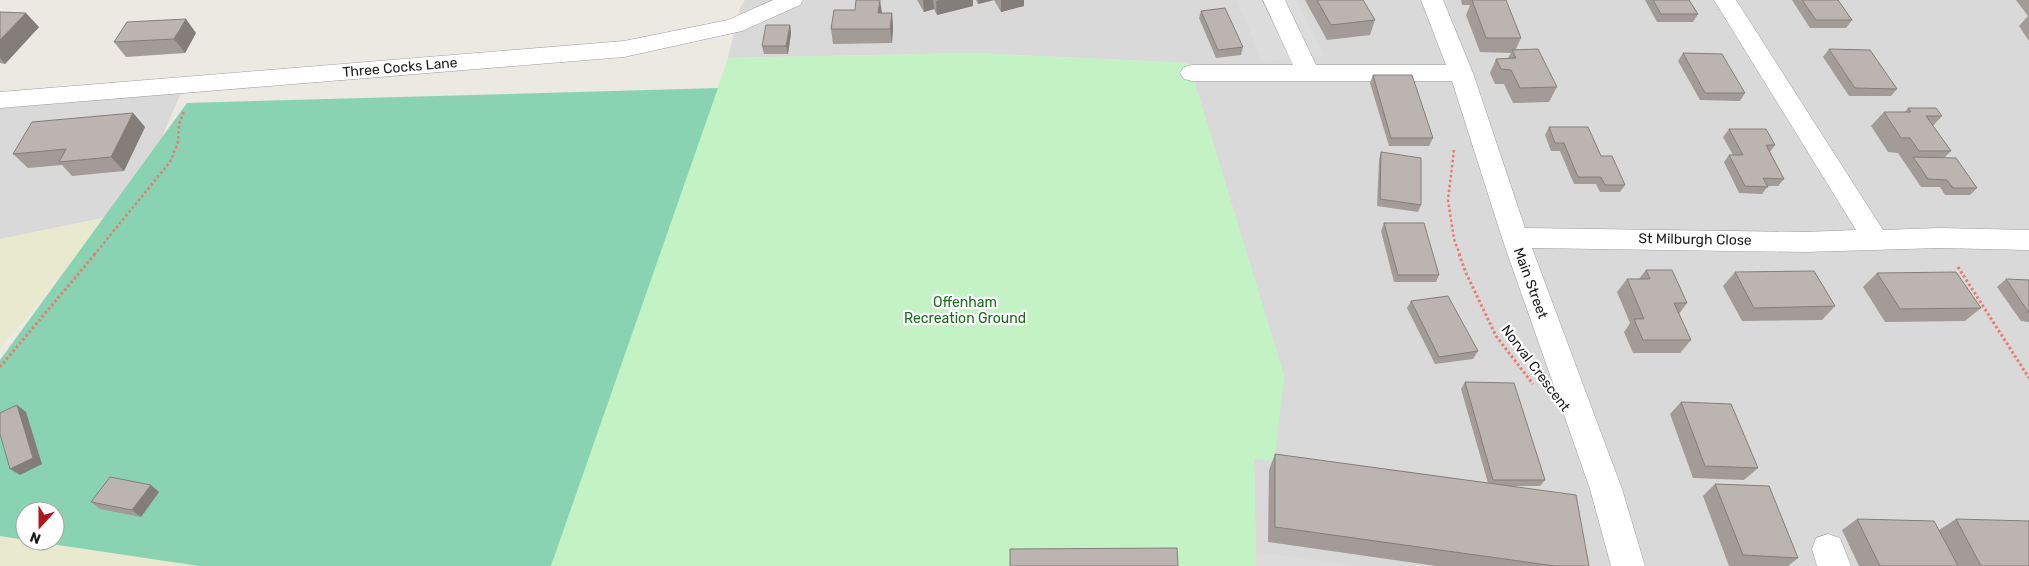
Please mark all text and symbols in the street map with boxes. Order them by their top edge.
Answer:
street label: Three Cocks Lane [342,54,458,81]
street label: St Milburgh Close [1638,230,1752,249]
street label: Main Street [1510,245,1551,322]
park label: Offenham Recreation Ground [904,294,1026,327]
street label: Norval Crescent [1498,322,1574,415]
north arrow [15,501,65,551]
text: N [28,528,43,547]

